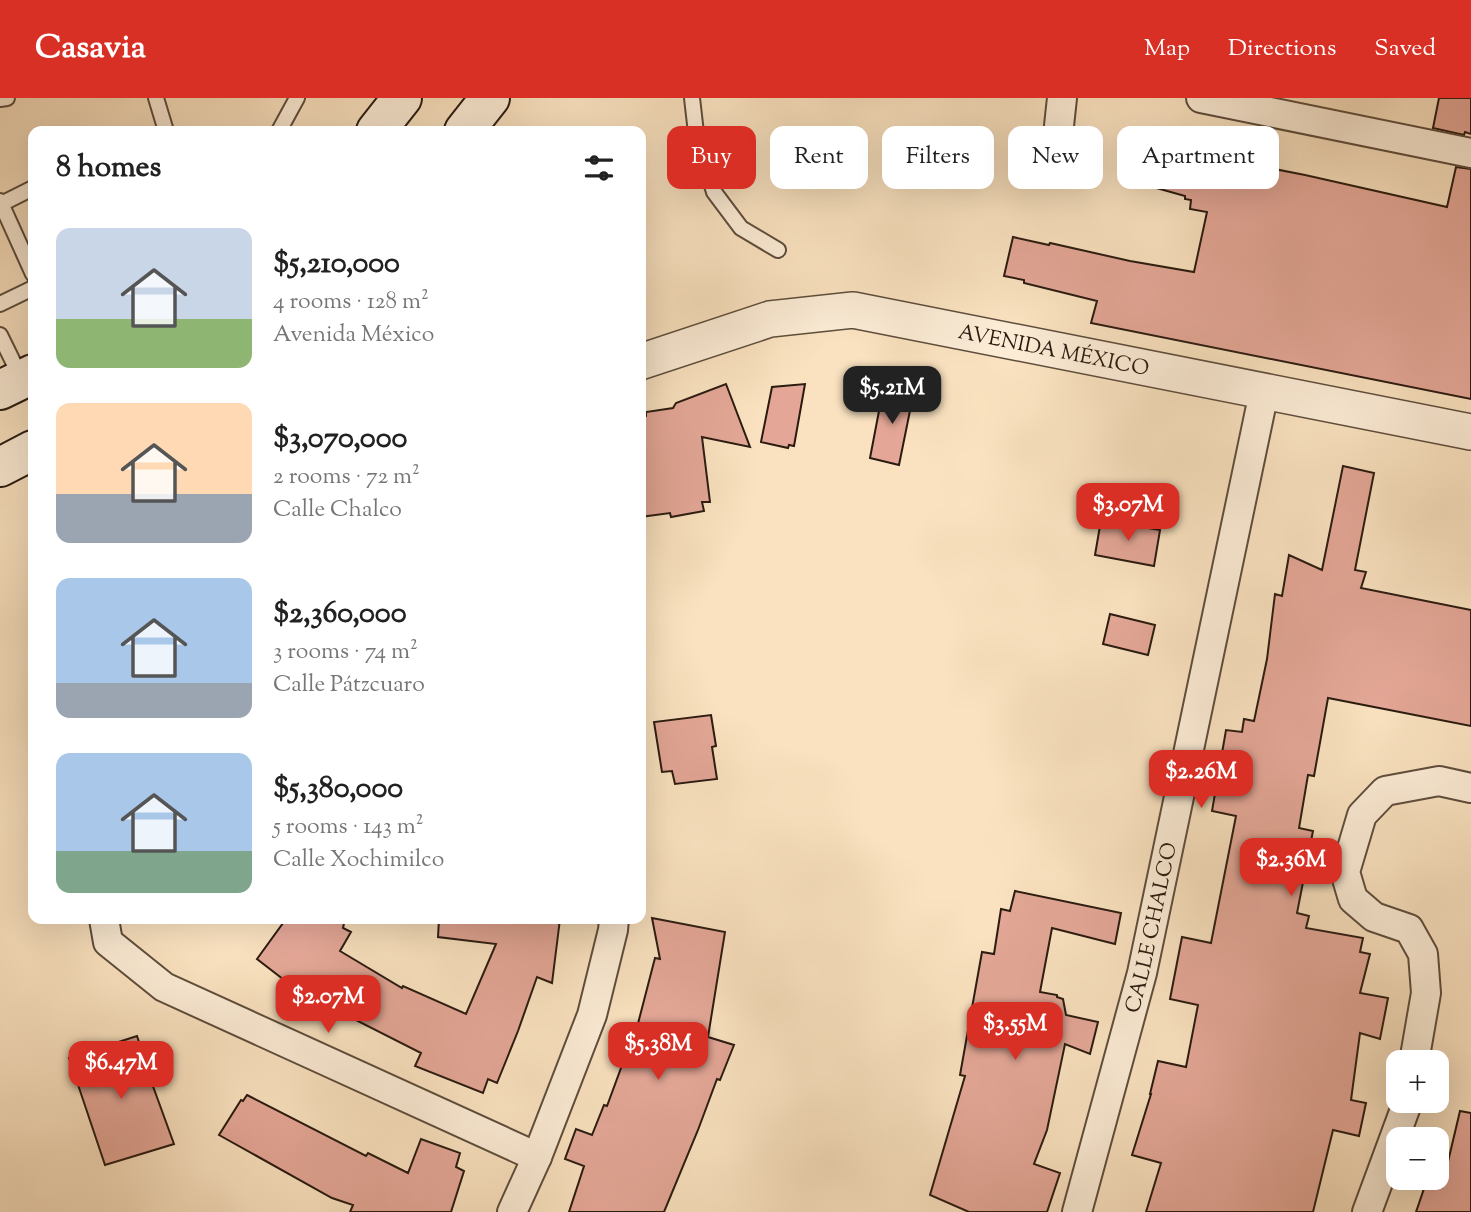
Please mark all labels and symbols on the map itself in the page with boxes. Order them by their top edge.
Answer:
street label: AVENIDA MÉXICO [955,318,1151,385]
pin: $5.21M [835,366,949,426]
pin: $3.07M [1071,484,1185,543]
pin: $2.26M [1144,750,1258,810]
pin: $2.36M [1234,838,1348,898]
street label: CALLE CHALCO [1119,840,1186,1017]
pin: $2.07M [271,976,385,1035]
pin: $3.55M [958,1002,1072,1062]
pin: $5.38M [601,1023,715,1082]
pin: $6.47M [64,1042,178,1101]

